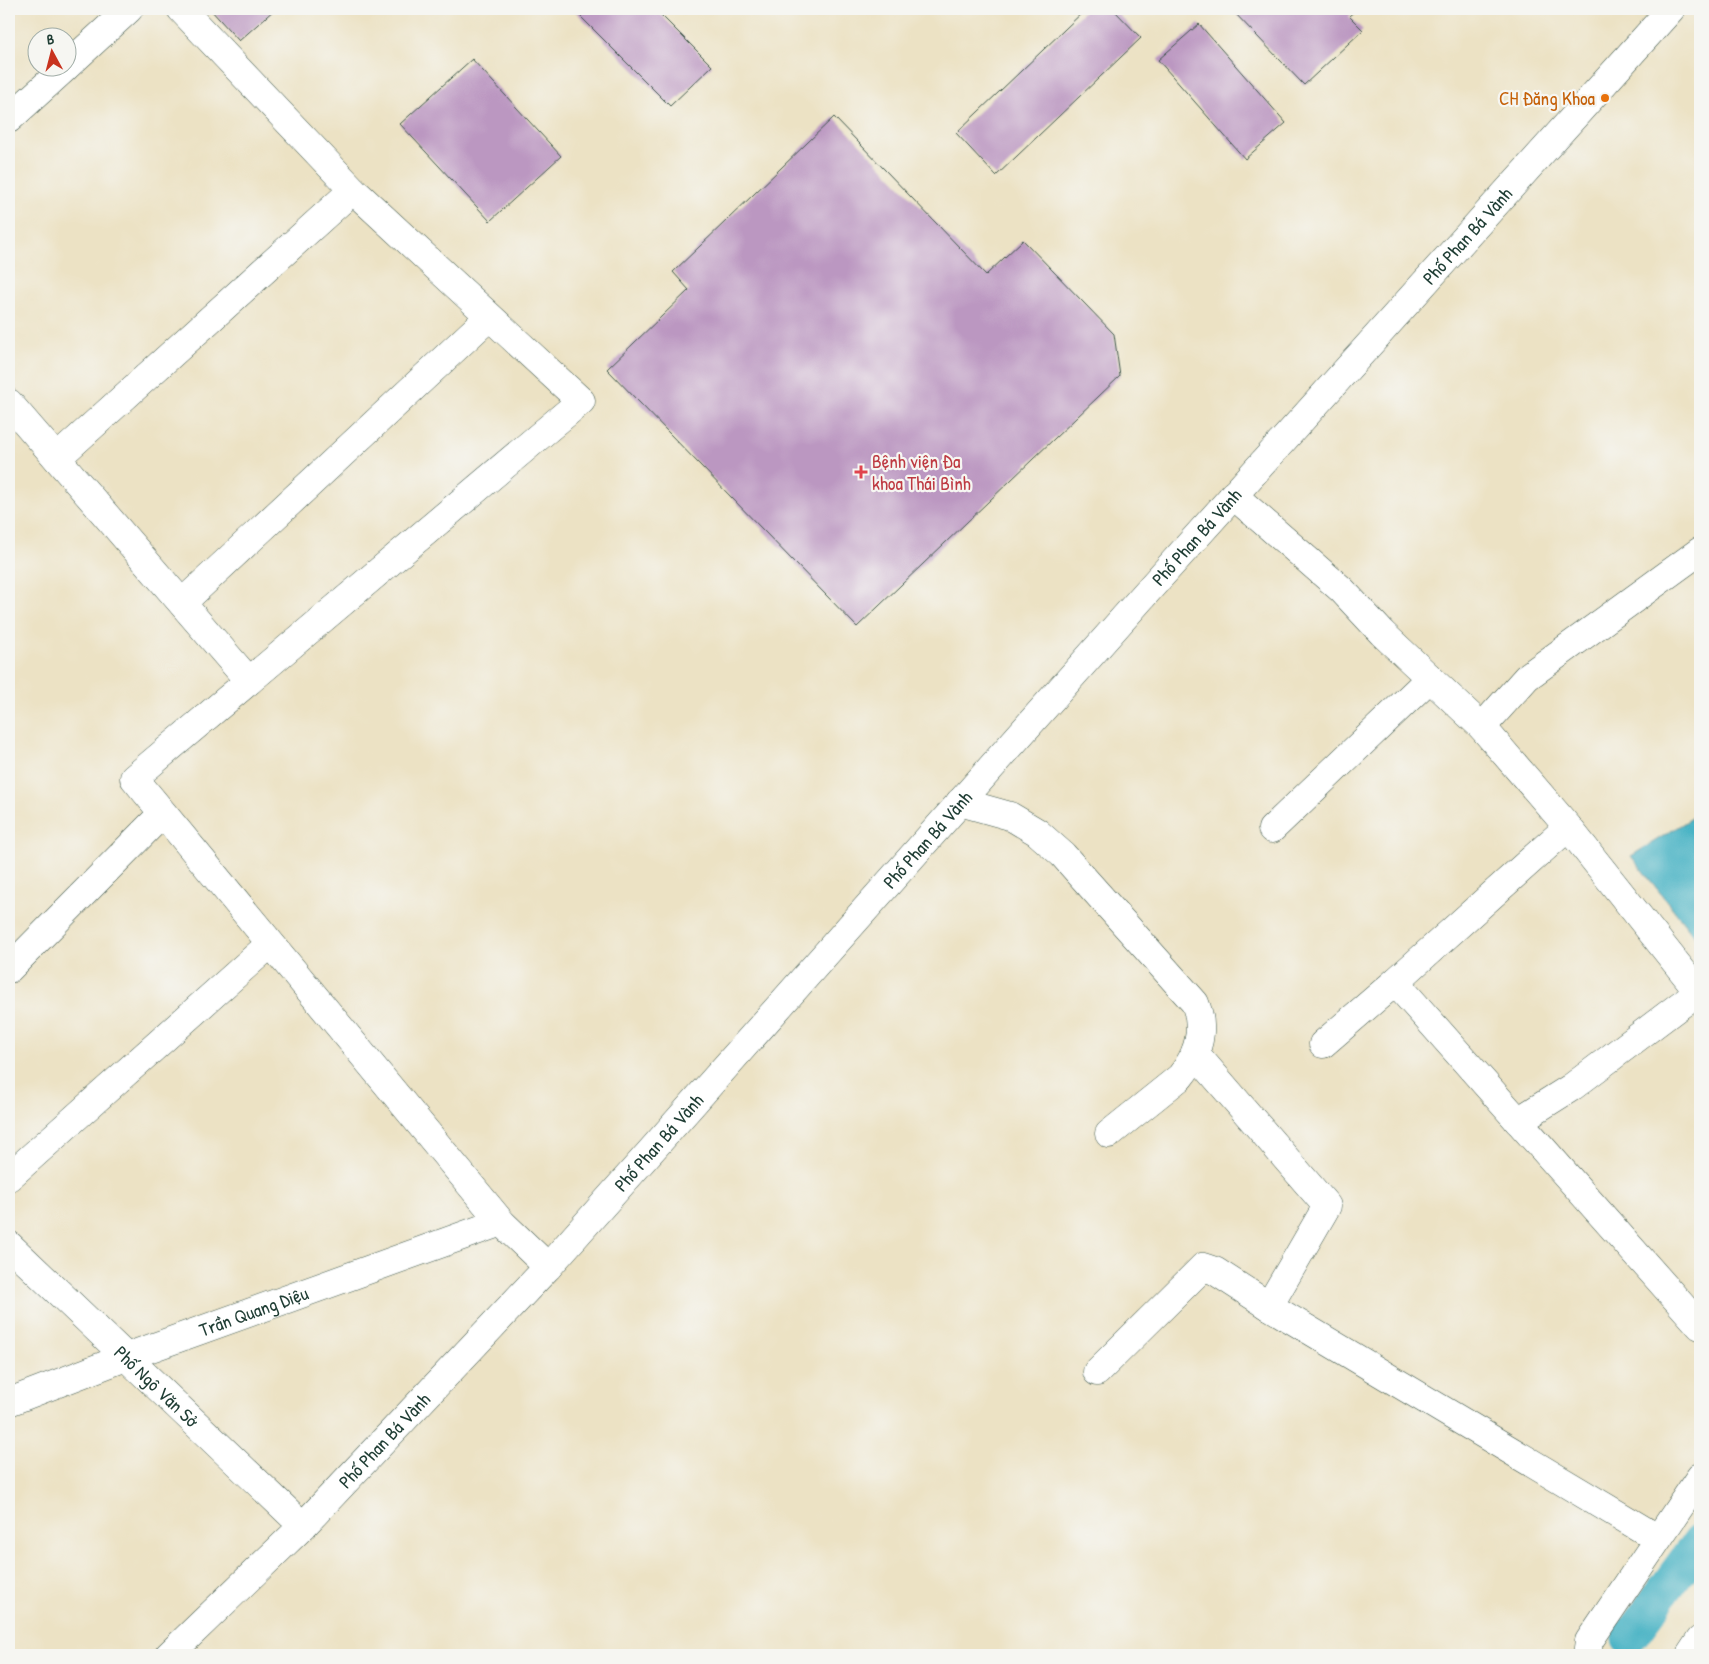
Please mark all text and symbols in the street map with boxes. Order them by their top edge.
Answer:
north arrow [28,28,78,78]
text: B [46,29,55,48]
place label: CH Đăng Khoa [1499,85,1596,111]
marker: CH Đăng Khoa [1599,92,1611,104]
street label: Phố Phan Bá Vành [1416,181,1518,290]
place label: Bệnh viện Đa khoa Thái Bình [872,448,971,496]
marker: Bệnh viện Đa khoa Thái Bình [854,465,868,479]
street label: Phố Phan Bá Vành [1146,482,1247,591]
street label: Phố Phan Bá Vành [877,785,978,894]
street label: Phố Phan Bá Vành [608,1088,709,1197]
street label: Trần Quang Diệu [196,1279,312,1343]
street label: Phố Ngô Văn Sở [109,1339,205,1433]
street label: Phố Phan Bá Vành [332,1387,436,1494]

